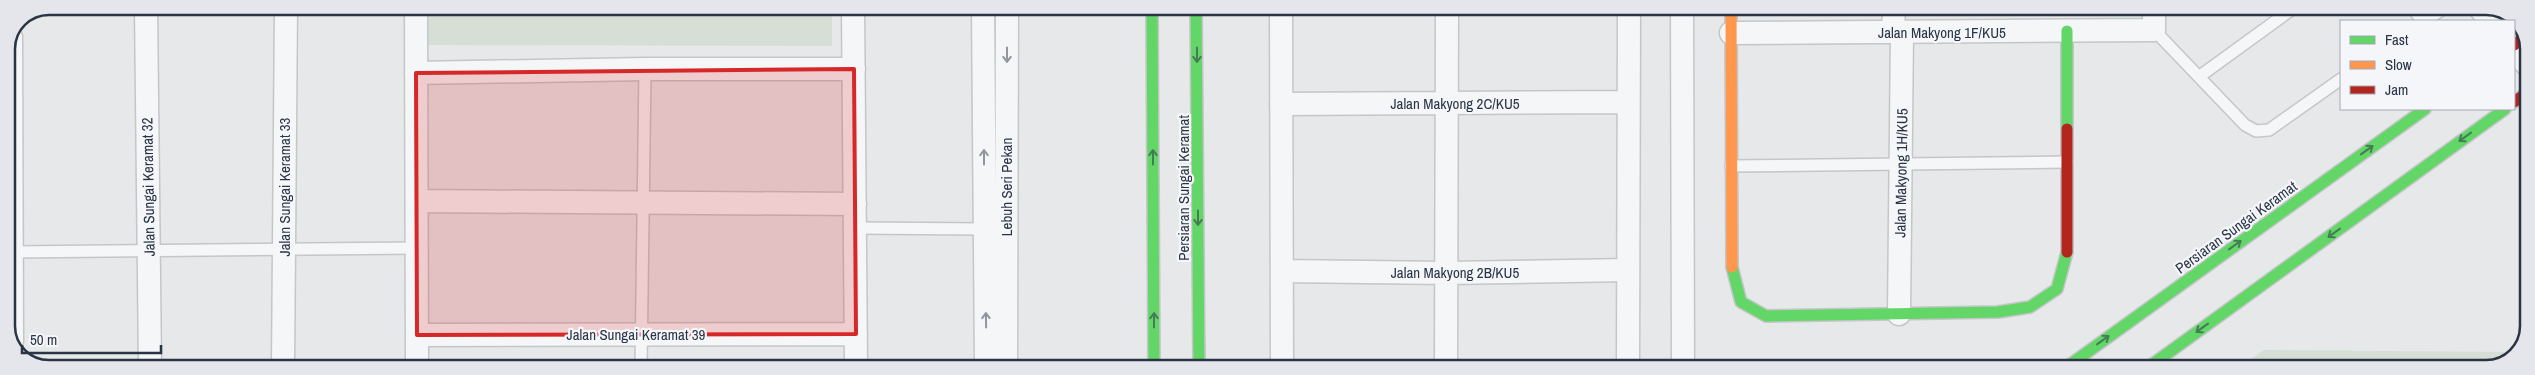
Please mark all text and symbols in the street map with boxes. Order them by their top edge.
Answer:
legend [2340,20,2515,110]
street label: Jalan Makyong 1F/KU5 [1878,22,2006,43]
text: Fast [2385,29,2409,50]
one-way arrow [1002,46,1012,63]
one-way arrow [1192,46,1202,63]
text: Slow [2385,54,2412,75]
text: Jam [2385,79,2408,100]
street label: Jalan Makyong 2C/KU5 [1390,93,1520,114]
street label: Jalan Makyong 1H/KU5 [1889,108,1913,238]
street label: Persiaran Sungai Keramat [1173,115,1194,261]
street label: Jalan Sungai Keramat 32 [136,117,160,257]
street label: Jalan Sungai Keramat 33 [274,117,295,256]
one-way arrow [2458,132,2472,142]
street label: Lebuh Seri Pekan [996,138,1017,236]
one-way arrow [2360,145,2373,156]
one-way arrow [979,150,989,166]
one-way arrow [1148,150,1158,166]
street label: Persiaran Sungai Keramat [2171,175,2302,278]
one-way arrow [1193,209,1203,225]
one-way arrow [2327,228,2341,238]
one-way arrow [2228,240,2242,250]
street label: Jalan Makyong 2B/KU5 [1391,262,1519,283]
one-way arrow [981,312,990,328]
one-way arrow [1149,312,1159,328]
scale bar [22,322,161,354]
one-way arrow [2195,323,2209,333]
street label: Jalan Sungai Keramat 39 [567,324,706,345]
text: 50 m [30,329,57,350]
one-way arrow [2096,335,2110,345]

